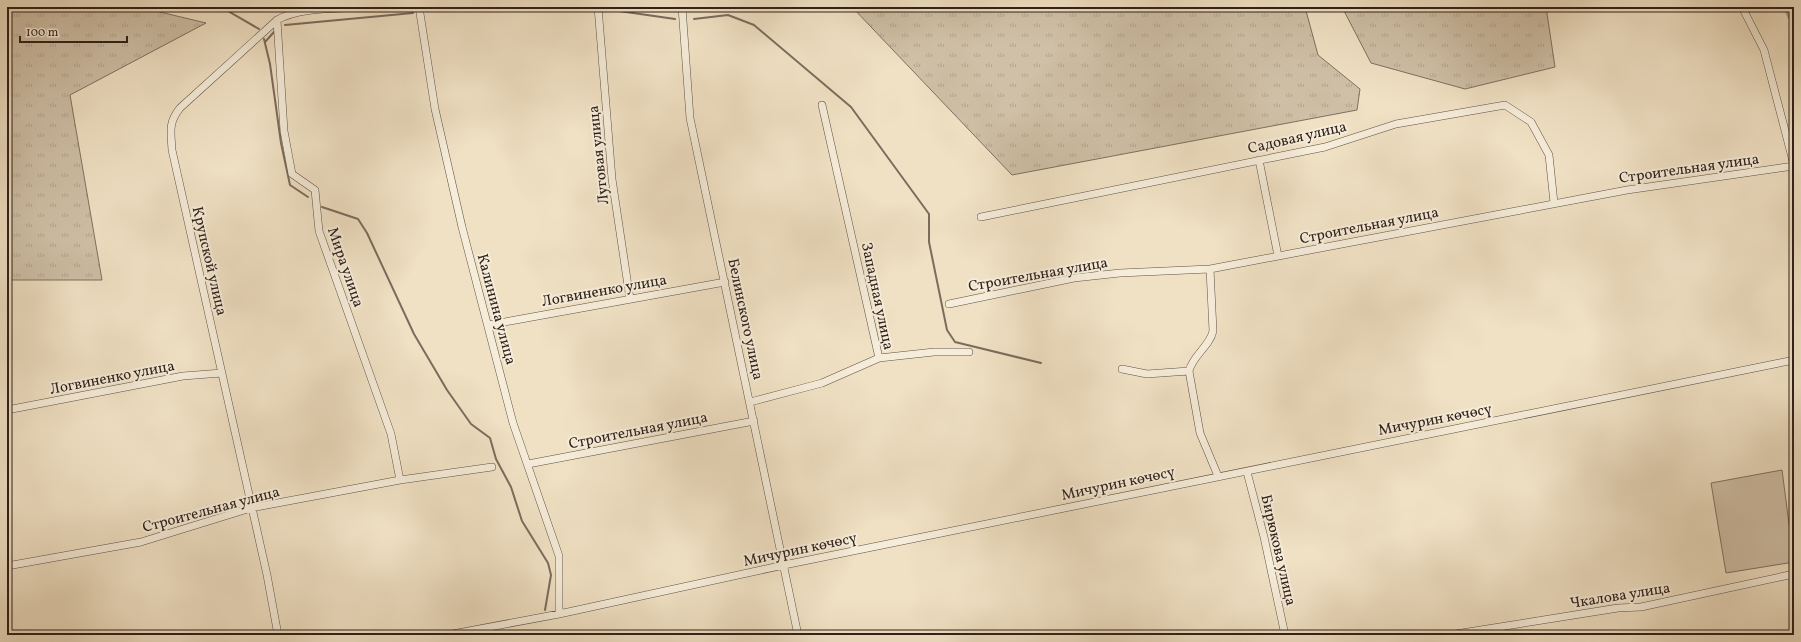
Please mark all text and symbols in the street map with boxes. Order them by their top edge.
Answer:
scale bar [20,18,127,44]
text: 100 m [26,25,59,41]
street label: Луговая улица [584,104,615,205]
street label: Садовая улица [1246,117,1349,160]
street label: Строительная улица [1618,149,1761,190]
street label: Строительная улица [1298,203,1441,250]
street label: Крупской улица [186,205,231,318]
street label: Мира улица [321,225,368,310]
street label: Западная улица [855,241,898,352]
street label: Калинина улица [471,252,520,367]
street label: Строительная улица [967,253,1110,298]
street label: Белинского улица [721,256,768,382]
street label: Логвиненко улица [540,270,669,313]
street label: Логвиненко улица [48,356,177,401]
street label: Мичурин көчөсү [1377,399,1494,442]
street label: Строительная улица [567,408,710,455]
street label: Мичурин көчөсү [1060,462,1177,507]
street label: Строительная улица [140,482,282,539]
street label: Бирюкова улица [1255,493,1301,608]
street label: Мичурин көчөсү [742,528,859,573]
street label: Чкалова улица [1568,578,1672,615]

